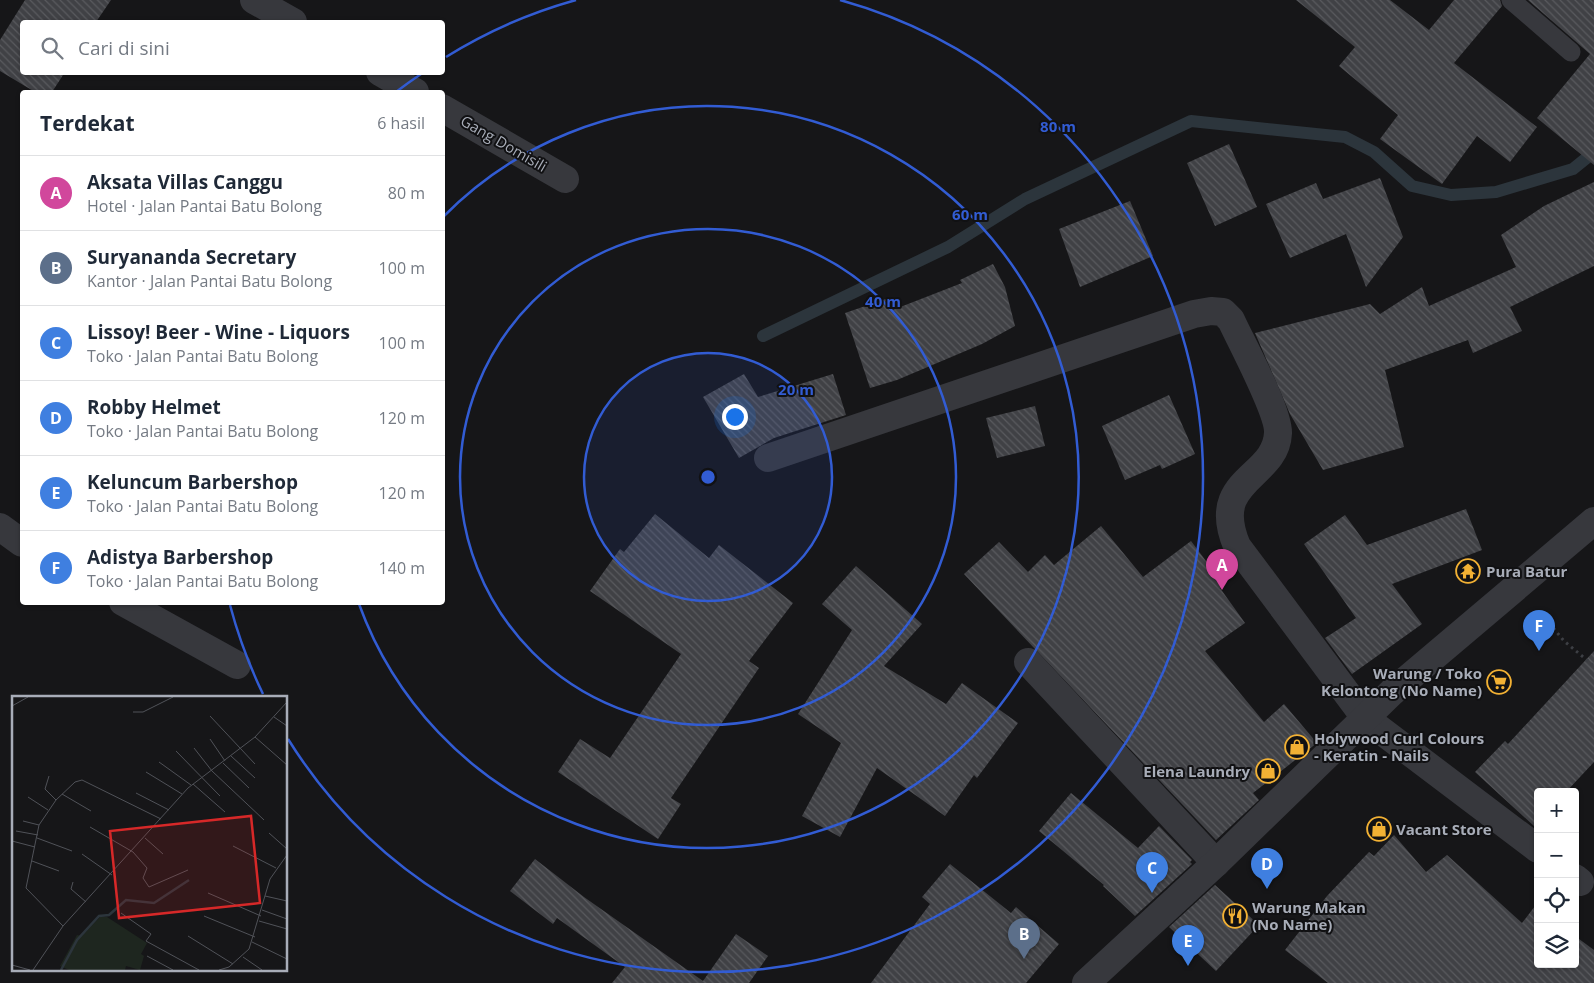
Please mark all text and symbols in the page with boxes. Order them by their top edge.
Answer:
search box [20,20,445,75]
icon: search [38,34,66,62]
text: Cari di sini [78,35,170,61]
text: Terdekat [40,109,135,137]
street label: Gang Domisili [457,110,551,176]
text: 6 hasil [377,112,425,134]
text: 80 m [1040,116,1076,136]
text: Aksata Villas Canggu [87,169,283,195]
text: A [50,182,62,204]
text: 80 m [388,182,425,204]
text: Hotel · Jalan Pantai Batu Bolong [87,195,322,217]
text: 60 m [952,204,988,224]
text: Suryananda Secretary [87,244,296,270]
text: B [51,257,61,279]
text: 100 m [379,257,425,279]
text: Kantor · Jalan Pantai Batu Bolong [87,270,332,292]
text: 40 m [865,291,901,311]
text: Lissoy! Beer - Wine - Liquors [87,319,350,345]
text: C [51,332,61,354]
text: 100 m [379,332,425,354]
text: Toko · Jalan Pantai Batu Bolong [87,345,318,367]
text: 20 m [778,379,814,399]
text: Robby Helmet [87,394,221,420]
your location [722,404,748,430]
text: D [50,407,62,429]
text: 120 m [379,407,425,429]
text: Toko · Jalan Pantai Batu Bolong [87,420,318,442]
centre of rings [699,468,717,486]
text: Keluncum Barbershop [87,469,298,495]
text: E [52,482,60,504]
text: 120 m [379,482,425,504]
text: Toko · Jalan Pantai Batu Bolong [87,495,318,517]
text: Adistya Barbershop [87,544,273,570]
pin: A [1206,549,1238,590]
text: F [52,557,60,579]
text: 140 m [379,557,425,579]
temple icon: Pura Batur [1455,558,1481,584]
place label: Pura Batur [1486,561,1568,581]
text: Toko · Jalan Pantai Batu Bolong [87,570,318,592]
pin: F [1523,610,1555,651]
place label: Warung / Toko Kelontong (No Name) [1321,663,1482,700]
supermarket icon: Warung / Toko Kelontong (No Name) [1486,669,1512,695]
inset map [12,696,288,970]
place label: Holywood Curl Colours - Keratin - Nails [1314,728,1484,765]
shop icon: Holywood Curl Colours - Keratin - Nails [1284,734,1310,760]
shop icon: Elena Laundry [1255,758,1281,784]
place label: Elena Laundry [1143,761,1250,781]
map controls [1534,788,1579,968]
button: + [1534,788,1579,833]
shop icon: Vacant Store [1366,816,1392,842]
place label: Vacant Store [1396,819,1492,839]
button: − [1534,833,1579,878]
pin: D [1251,848,1283,889]
pin: C [1136,852,1168,893]
button: locate [1534,878,1579,923]
place label: Warung Makan (No Name) [1252,897,1366,934]
restaurant icon: Warung Makan (No Name) [1222,903,1248,929]
pin: B [1008,918,1040,959]
button: layers [1534,923,1579,968]
pin: E [1172,925,1204,966]

